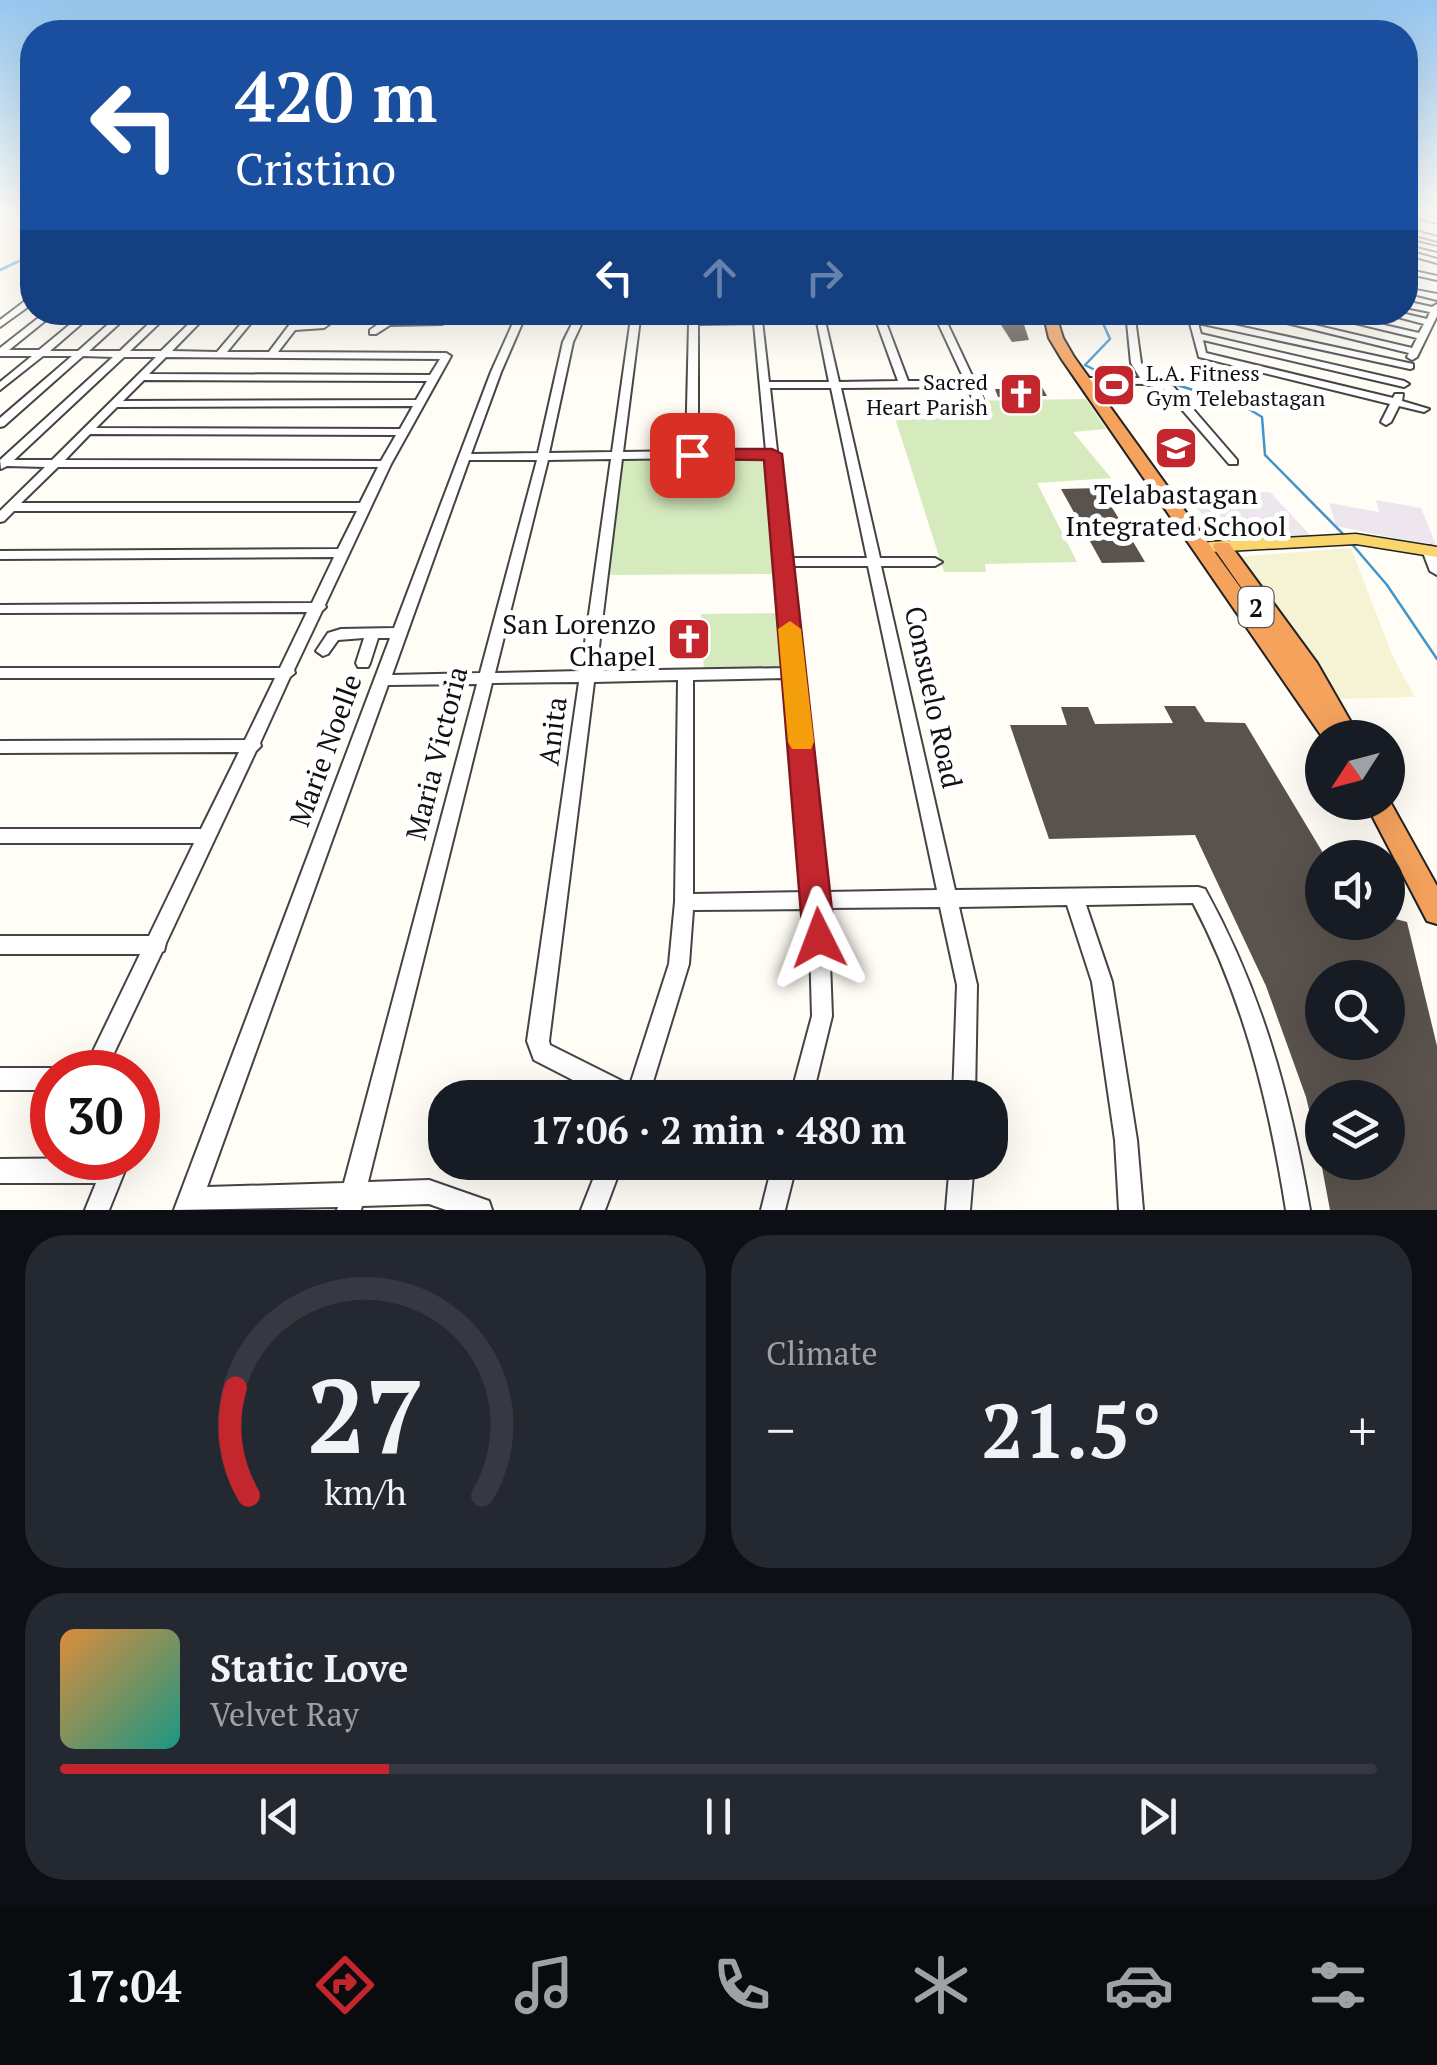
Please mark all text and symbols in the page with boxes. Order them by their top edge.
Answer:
text: 420 m [235,49,437,142]
icon: left [70,60,200,190]
text: Cristino [235,138,396,198]
icon: left [587,250,642,305]
icon: ahead [692,250,747,305]
icon: right [797,250,852,305]
place label: L.A. Fitness Gym Telebastagan [1146,358,1325,412]
sports icon: L.A. Fitness Gym Telebastagan [1091,362,1137,408]
place label: Sacred Heart Parish [866,367,988,421]
church icon: Sacred Heart Parish [998,371,1044,417]
pin [650,413,735,498]
school or university icon: Telabastagan Integrated School [1153,425,1199,471]
icon: arrive [665,428,720,483]
place label: Telabastagan Integrated School [1065,475,1287,544]
road number: 2 [1238,587,1274,627]
street label: Consuelo Road [897,603,971,791]
place label: San Lorenzo Chapel [502,605,656,674]
church icon: San Lorenzo Chapel [666,616,712,662]
street label: Maria Victoria [397,662,475,844]
street label: Marie Noelle [280,669,370,831]
street label: Anita [529,695,575,767]
north arrow [1305,720,1405,820]
map controls [1305,720,1405,1180]
button: sound [1305,840,1405,940]
position arrow [767,886,871,990]
button: search [1305,960,1405,1060]
speed limit sign: 30 [30,1050,160,1180]
button: layers [1305,1080,1405,1180]
text: 17:06 · 2 min · 480 m [530,1105,906,1155]
text: Climate [766,1332,878,1374]
text: 27 [307,1345,424,1483]
text: 21.5° [981,1380,1162,1479]
text: − [766,1393,795,1466]
text: + [1348,1393,1377,1466]
text: km/h [324,1468,407,1515]
text: Static Love [210,1643,408,1693]
text: Velvet Ray [210,1693,359,1735]
icon: previous [252,1789,307,1844]
icon: pause [691,1789,746,1844]
icon: next [1130,1789,1185,1844]
icon: directions [310,1950,380,2020]
icon: music [509,1950,579,2020]
icon: phone [707,1950,777,2020]
icon: climate [906,1950,976,2020]
icon: car [1104,1950,1174,2020]
icon: filters [1303,1950,1373,2020]
text: 17:04 [64,1955,181,2015]

